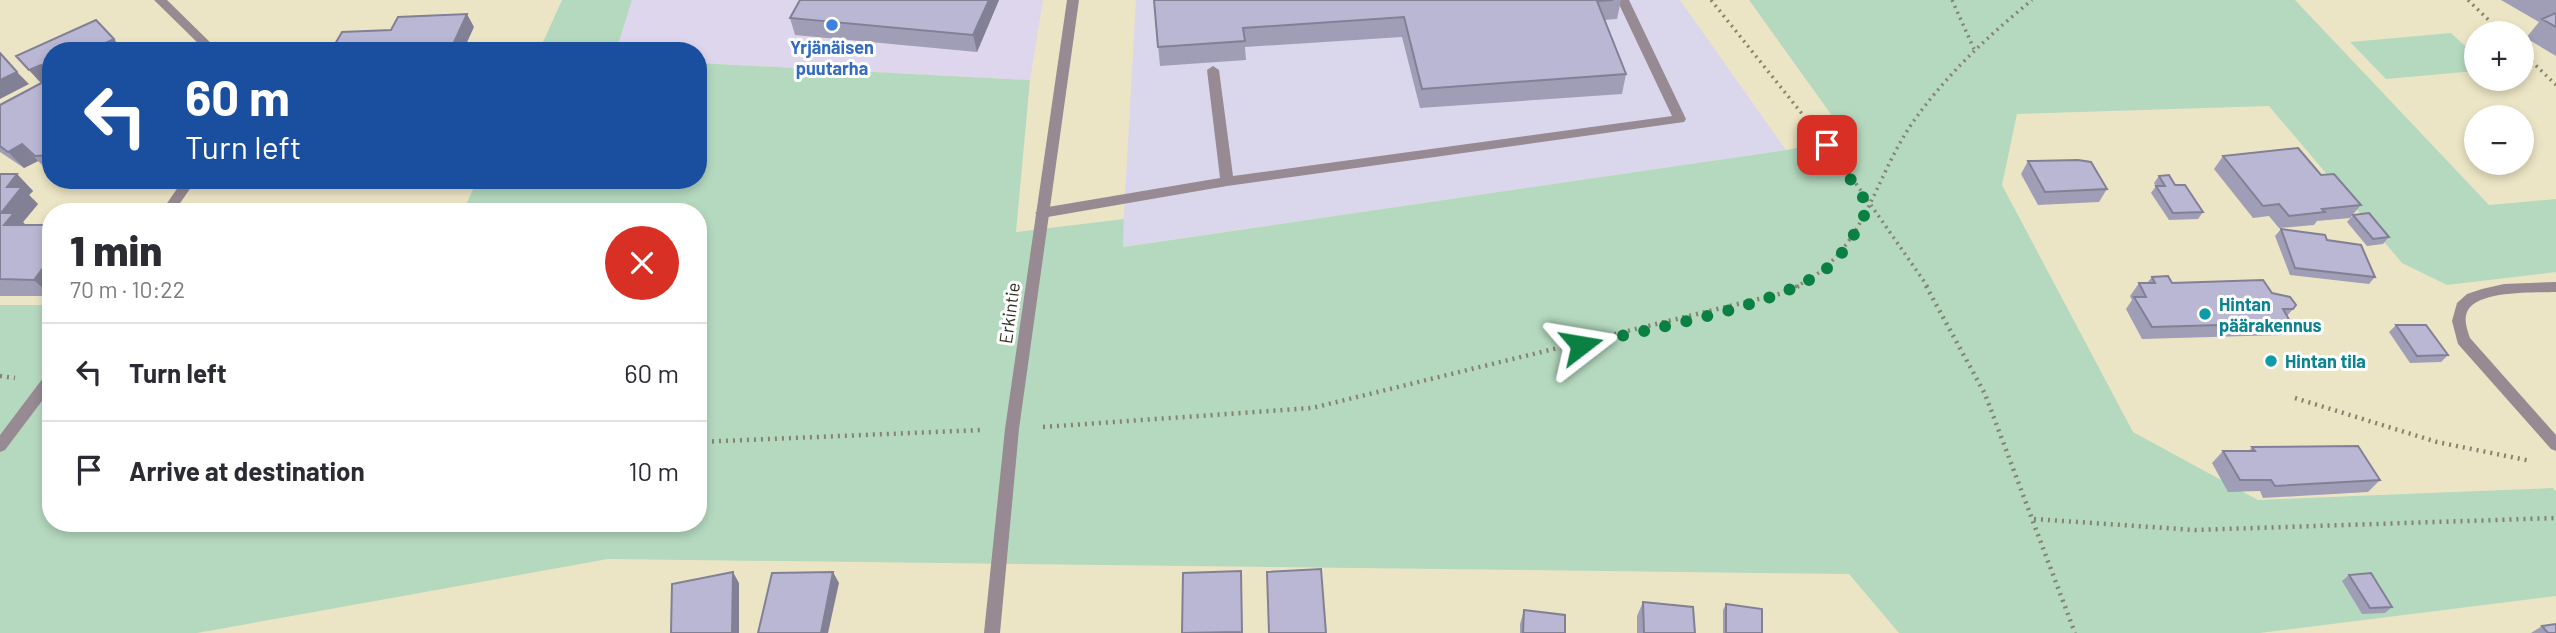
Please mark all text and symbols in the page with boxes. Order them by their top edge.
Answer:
marker: Yrjänäisen puutarha [824,17,840,33]
map controls [2464,21,2534,175]
button: + [2464,21,2534,91]
place label: Yrjänäisen puutarha [790,36,874,79]
text: 60 m [185,67,290,126]
icon: left [70,70,161,161]
button: − [2464,105,2534,175]
pin [1797,115,1857,175]
icon: arrive [1808,126,1846,164]
text: Turn left [185,127,302,165]
text: 1 min [70,224,162,274]
button: close [605,226,679,300]
text: 70 m · 10:22 [70,275,185,303]
street label: Erkintie [994,281,1024,345]
place label: Hintan päärakennus [2219,293,2322,336]
marker: Hintan päärakennus [2197,306,2213,322]
position arrow [1544,308,1618,382]
place label: Hintan tila [2285,350,2366,372]
icon: left [70,353,108,391]
marker: Hintan tila [2263,353,2279,369]
text: Turn left [129,357,227,388]
text: 60 m [624,357,679,388]
icon: arrive [70,451,108,489]
text: Arrive at destination [129,455,365,486]
text: 10 m [629,455,679,486]

